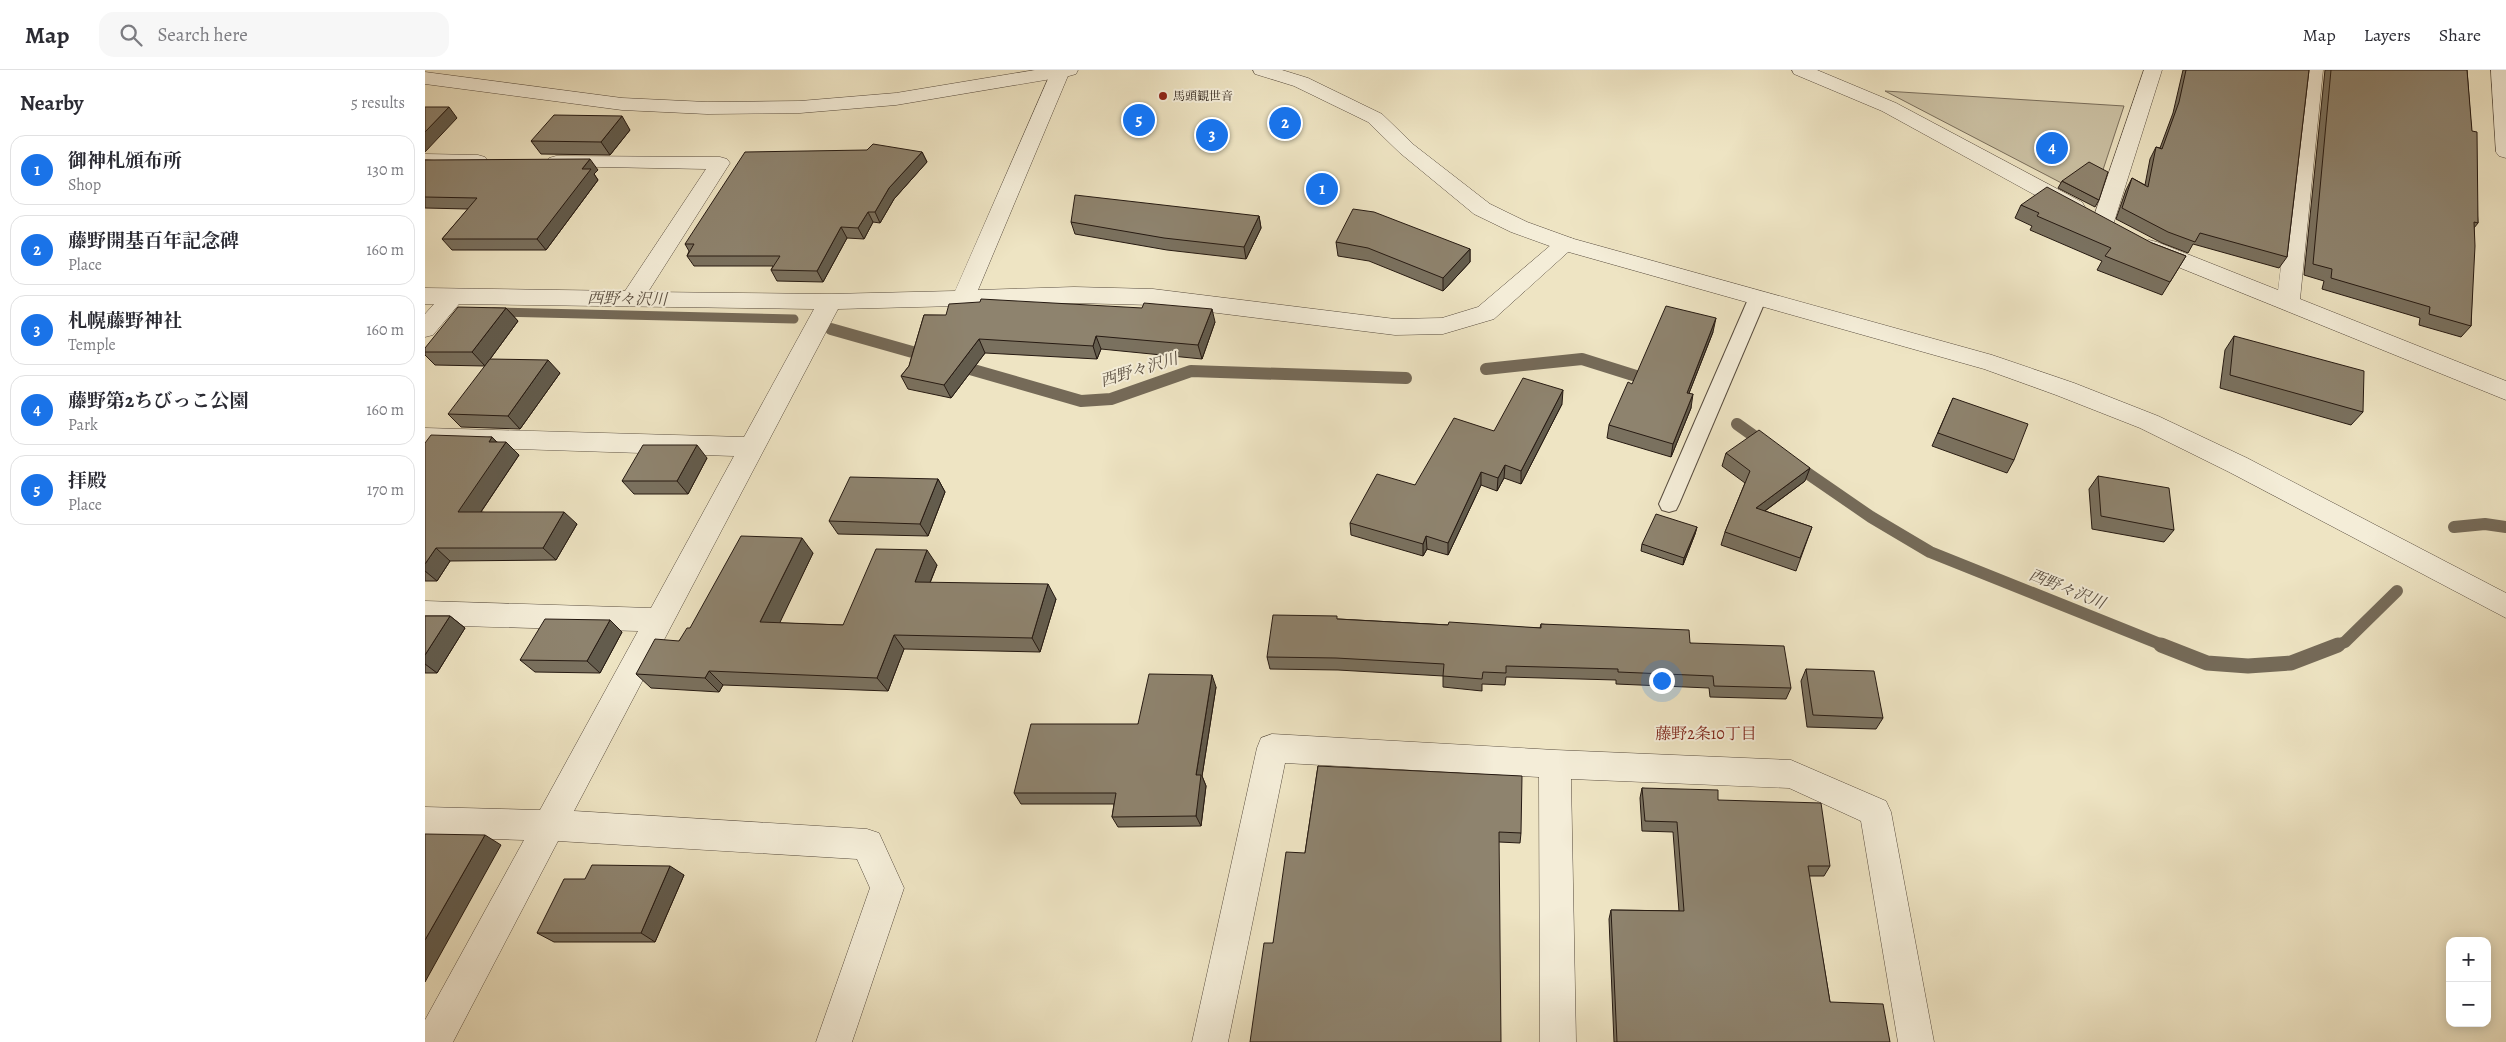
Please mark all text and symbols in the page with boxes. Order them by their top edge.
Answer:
search box [99,12,449,57]
text: Map [25,19,69,51]
icon: search [117,21,145,49]
text: Search here [157,22,248,48]
text: Map [2303,23,2336,47]
text: Layers [2364,23,2411,47]
text: Share [2439,23,2481,47]
place label: 馬頭観世音 [1173,88,1233,104]
text: Nearby [20,89,83,117]
marker: 馬頭観世音 [1157,90,1169,102]
text: 5 results [351,92,405,114]
pin: 5 [1123,101,1155,139]
pin: 2 [1269,104,1301,142]
pin: 3 [1196,116,1228,154]
pin: 4 [2036,129,2068,167]
text: 御神札頒布所 [68,148,182,174]
text: 1 [34,159,40,181]
text: 130 m [367,159,404,181]
pin: 1 [1306,170,1338,208]
text: Shop [68,174,101,196]
text: 藤野開基百年記念碑 [68,228,239,254]
text: 2 [33,239,41,261]
text: 160 m [366,239,404,261]
text: Place [68,254,102,276]
water label: 西野々沢川 [587,287,669,311]
text: 札幌藤野神社 [68,308,182,334]
text: 3 [34,319,40,341]
text: 160 m [366,319,404,341]
text: Temple [68,334,116,356]
water label: 西野々沢川 [1098,347,1182,392]
text: 藤野第2ちびっこ公園 [68,388,248,414]
text: 4 [33,399,41,421]
text: 160 m [366,399,404,421]
text: Park [68,414,98,436]
text: 拝殿 [68,468,106,494]
text: 5 [34,479,40,501]
text: 170 m [367,479,404,501]
text: Place [68,494,102,516]
water label: 西野々沢川 [2026,564,2110,615]
your location [1649,668,1675,694]
district label: 藤野2条10丁目 [1655,723,1757,745]
map controls [2446,937,2491,1027]
button: + [2446,937,2491,982]
button: − [2446,982,2491,1027]

